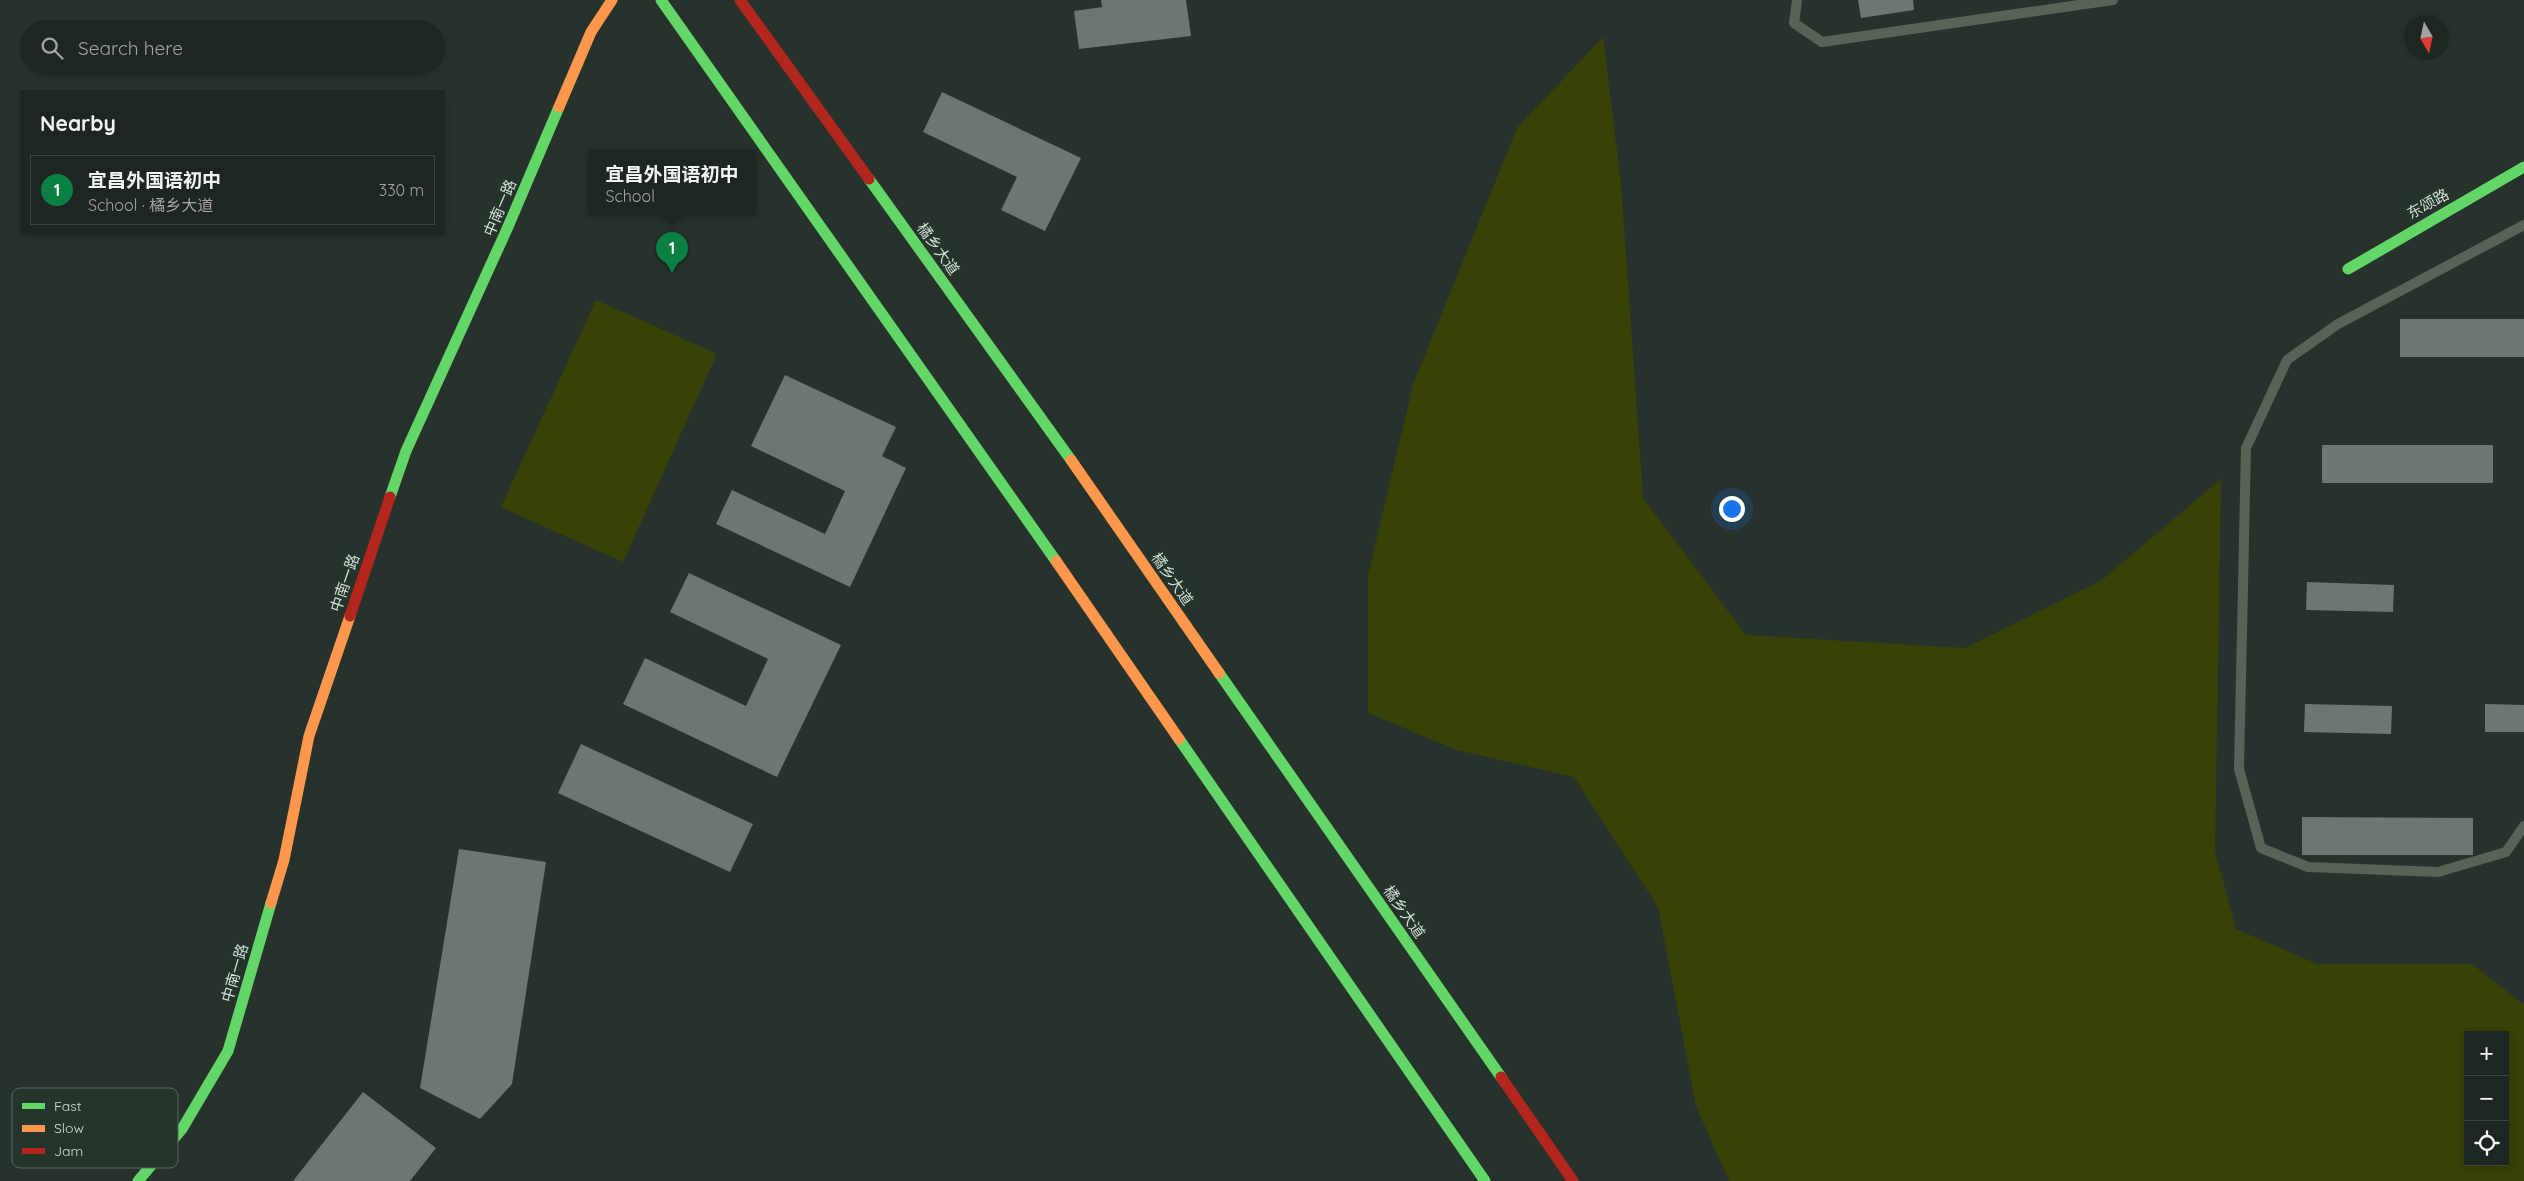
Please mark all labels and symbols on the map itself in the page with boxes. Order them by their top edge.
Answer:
north arrow [2404,15,2449,60]
street label: 中南一路 [479,176,520,239]
street label: 东颂路 [2403,184,2452,223]
street label: 橘乡大道 [913,219,964,279]
pin: 1 [656,232,688,273]
your location [1719,496,1745,522]
street label: 橘乡大道 [1147,549,1197,609]
street label: 中南一路 [326,551,363,614]
street label: 橘乡大道 [1379,882,1429,942]
street label: 中南一路 [217,941,252,1004]
legend [12,1088,178,1168]
text: Fast [54,1097,82,1115]
text: Slow [54,1119,84,1137]
text: Jam [54,1142,83,1160]

